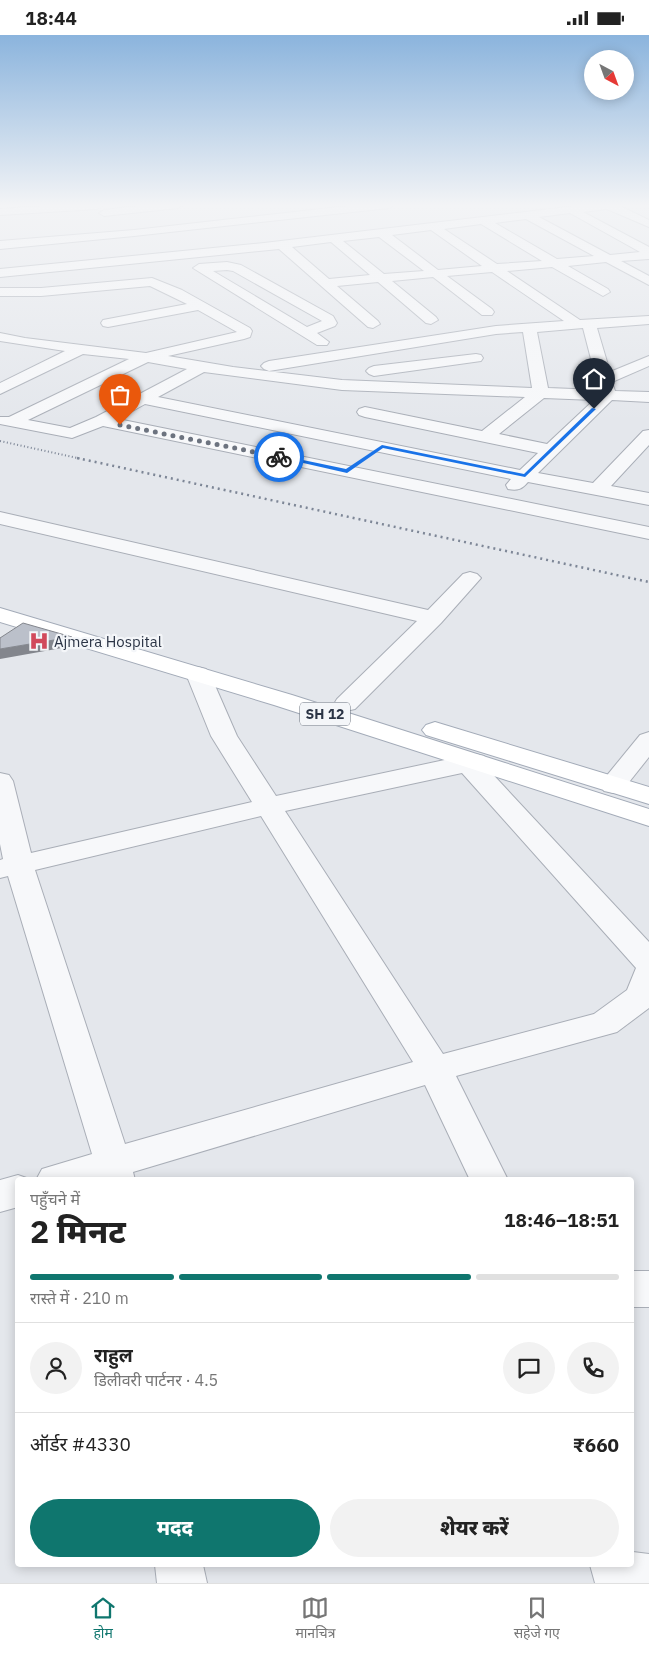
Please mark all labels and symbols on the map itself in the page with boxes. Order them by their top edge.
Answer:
north arrow [584,50,634,100]
pin [573,358,615,409]
pin [99,374,141,425]
courier [254,432,304,482]
hospital icon: Ajmera Hospital [28,630,50,652]
place label: Ajmera Hospital [54,632,162,651]
road number: SH 12 [300,703,350,726]

